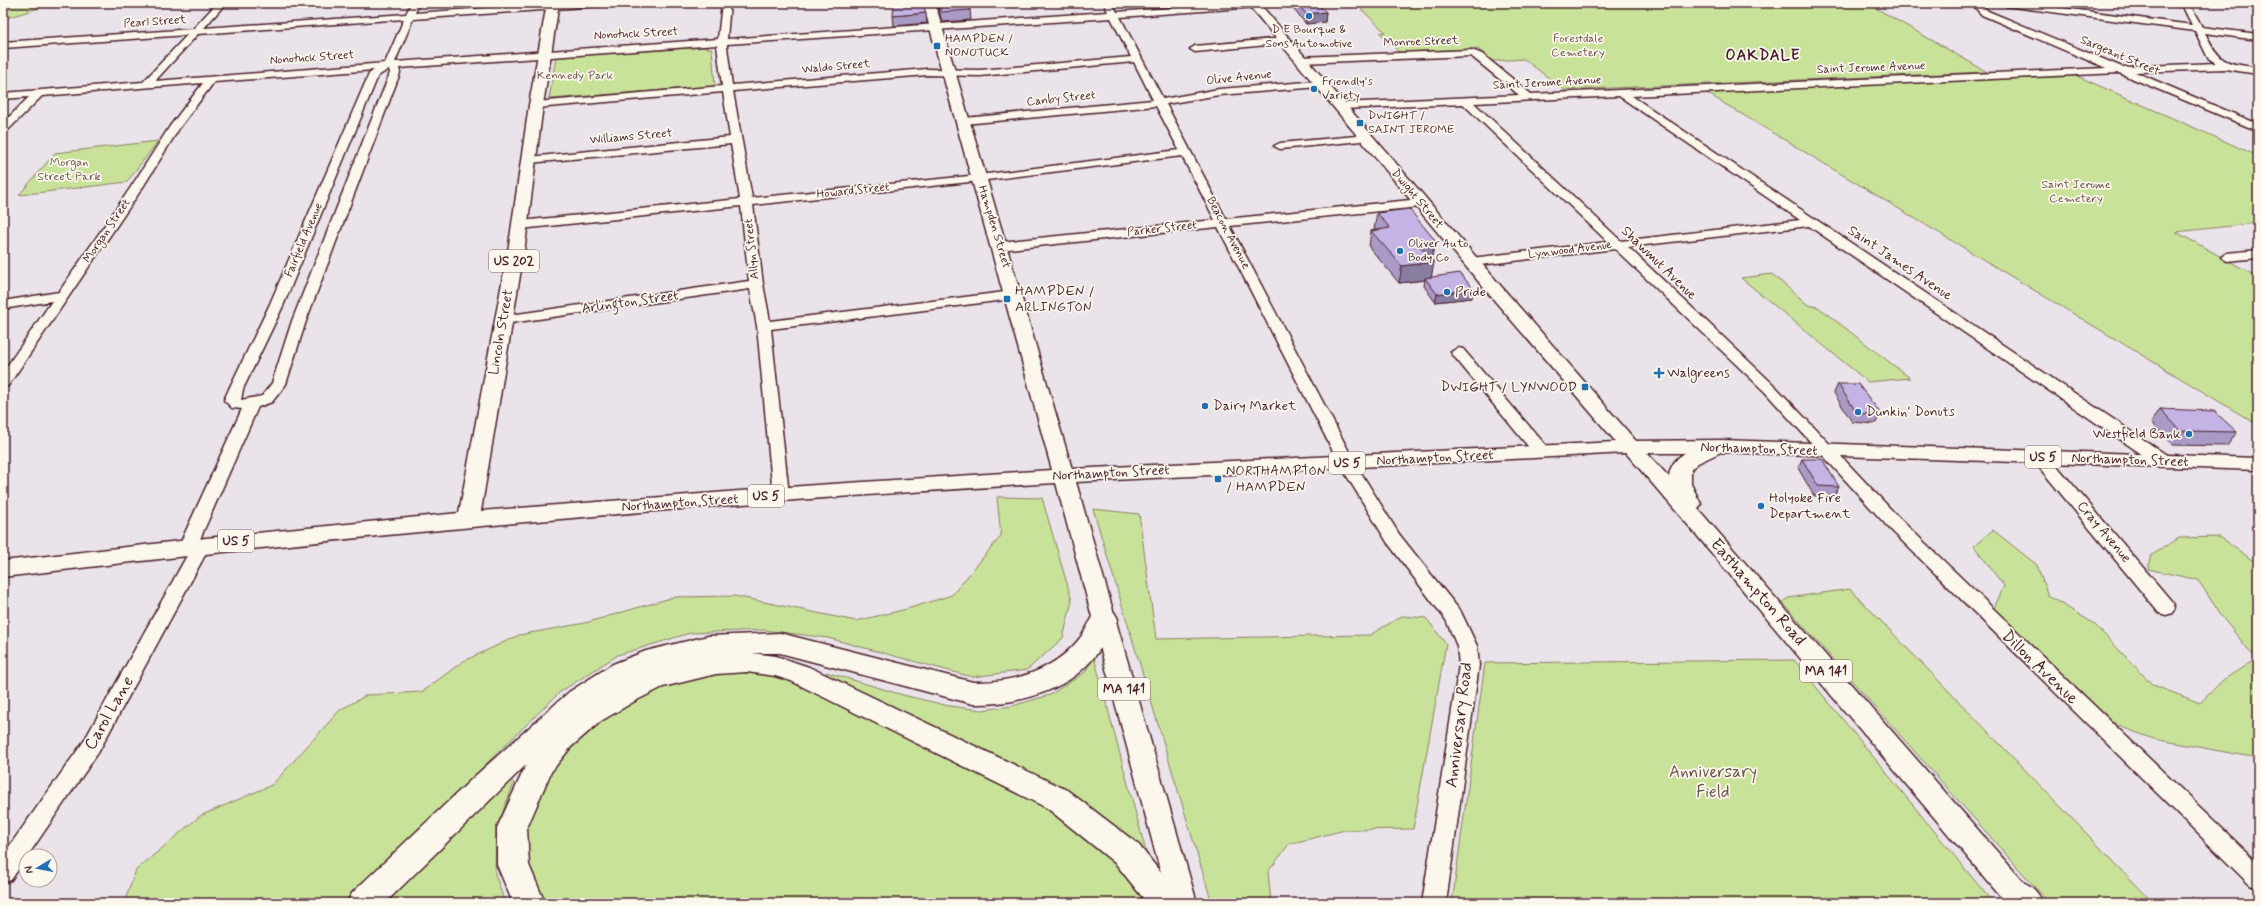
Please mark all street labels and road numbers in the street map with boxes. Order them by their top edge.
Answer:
street label: Pearl Street [123,12,187,32]
street label: Nonotuck Street [593,24,679,44]
street label: Sargeant Street [2078,32,2163,80]
street label: Monroe Street [1383,33,1459,51]
street label: Nonotuck Street [269,47,355,69]
street label: Waldo Street [801,56,871,78]
street label: Saint Jerome Avenue [1817,58,1925,78]
street label: Olive Avenue [1205,67,1273,89]
street label: Saint Jerome Avenue [1492,72,1602,94]
street label: Canby Street [1026,87,1097,111]
street label: Williams Street [589,125,673,149]
street label: Dwight Street [1387,166,1447,232]
street label: Howard Street [816,179,891,203]
street label: Hampden Street [974,184,1014,271]
street label: Beacon Avenue [1202,194,1254,272]
street label: Morgan Street [80,195,135,266]
street label: Fairfield Avenue [281,200,327,280]
street label: Allyn Street [741,217,763,280]
street label: Parker Street [1126,217,1198,241]
street label: Saint James Avenue [1844,221,1956,305]
street label: Shawmut Avenue [1617,222,1701,304]
street label: Lynwood Avenue [1527,237,1613,263]
road number: US 202 [489,250,539,272]
street label: Arlington Street [580,286,680,320]
street label: Lincoln Street [485,287,517,376]
street label: Northampton Street [1700,438,1818,460]
street label: Northampton Street [1376,446,1494,470]
road number: US 5 [2025,446,2061,468]
street label: Northampton Street [2071,449,2189,471]
road number: US 5 [1329,452,1365,474]
street label: Northampton Street [1052,461,1170,485]
road number: US 5 [748,485,784,507]
street label: Northampton Street [621,490,739,516]
street label: Cray Avenue [2073,497,2135,567]
road number: US 5 [218,530,254,552]
street label: Easthampton Road [1705,534,1811,650]
street label: Dillon Avenue [1997,625,2083,709]
road number: MA 141 [1800,660,1852,682]
street label: Anniversary Road [1440,661,1479,789]
street label: Carol Lane [79,672,139,754]
road number: MA 141 [1098,678,1150,700]

